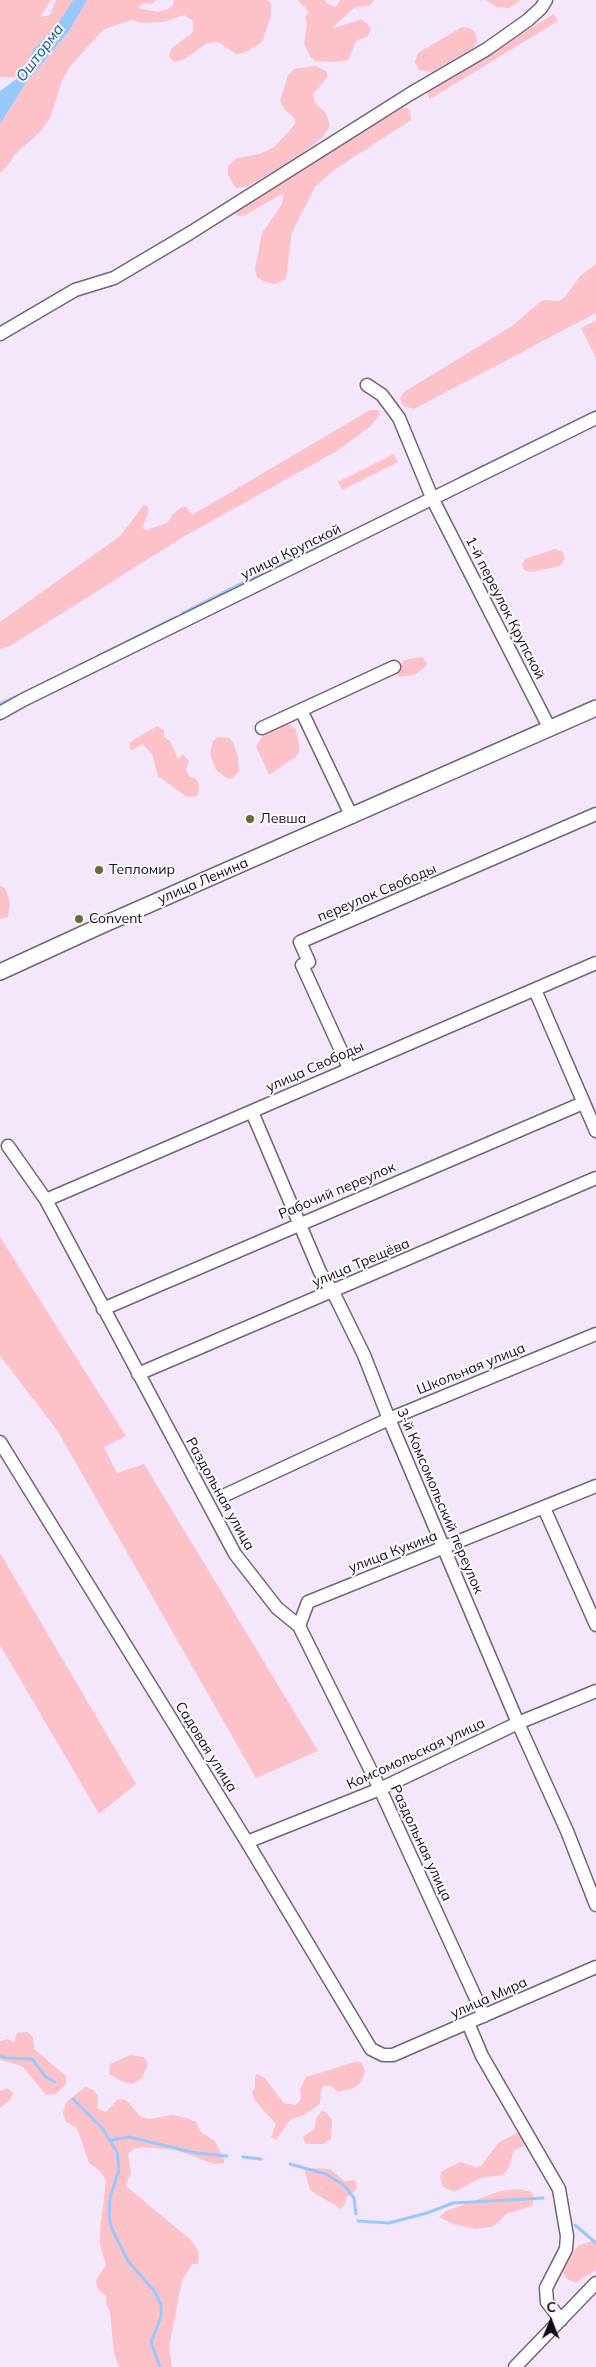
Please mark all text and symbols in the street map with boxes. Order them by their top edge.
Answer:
water label: Ошторма [12,21,68,85]
street label: улица Крупской [238,521,344,583]
street label: 1-й переулок Крупской [462,534,548,682]
place label: Левша [260,811,306,827]
marker: Левша [244,813,256,825]
street label: улица Ленина [155,854,251,908]
street label: переулок Свободы [315,860,439,926]
place label: Тепломир [109,862,175,878]
marker: Тепломир [93,864,105,876]
place label: Convent [89,911,142,927]
marker: Convent [73,913,85,925]
street label: улица Свободы [264,1038,366,1096]
street label: Рабочий переулок [276,1159,398,1223]
street label: улица Трещёва [310,1235,412,1291]
street label: Школьная улица [414,1340,528,1398]
street label: 3-й Комсомольский переулок [393,1406,487,1596]
street label: Раздольная улица [182,1435,258,1553]
street label: улица Кукина [346,1527,440,1577]
street label: Садовая улица [172,1699,240,1795]
street label: Комсомольская улица [344,1715,488,1793]
street label: Раздольная улица [387,1782,455,1904]
street label: улица Мира [448,1974,530,2022]
north arrow [526,2297,576,2347]
text: С [546,2298,556,2316]

